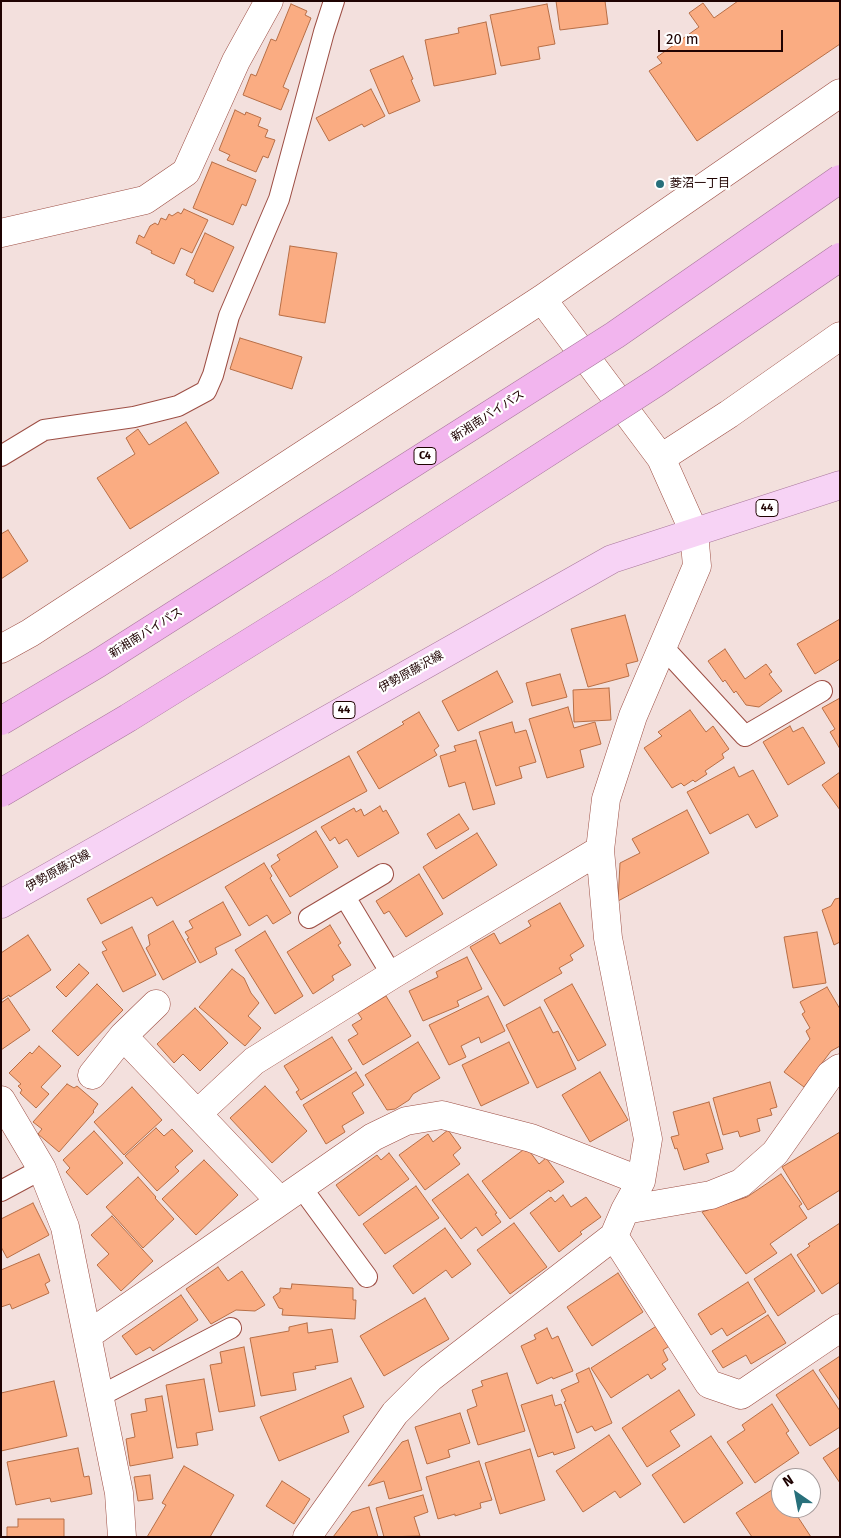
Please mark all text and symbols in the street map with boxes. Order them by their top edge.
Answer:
scale bar [661,20,786,52]
text: 20 m [666,30,699,48]
place label: 菱沼一丁目 [670,177,730,191]
marker: 菱沼一丁目 [654,178,666,190]
street label: 新湘南バイパス [449,387,527,445]
road number: C4 [414,448,436,464]
road number: 44 [756,499,778,516]
street label: 新湘南バイパス [107,605,185,661]
street label: 伊勢原藤沢線 [376,648,446,696]
road number: 44 [333,702,355,718]
street label: 伊勢原藤沢線 [23,847,93,895]
north arrow [771,1468,821,1518]
text: N [780,1471,797,1491]

